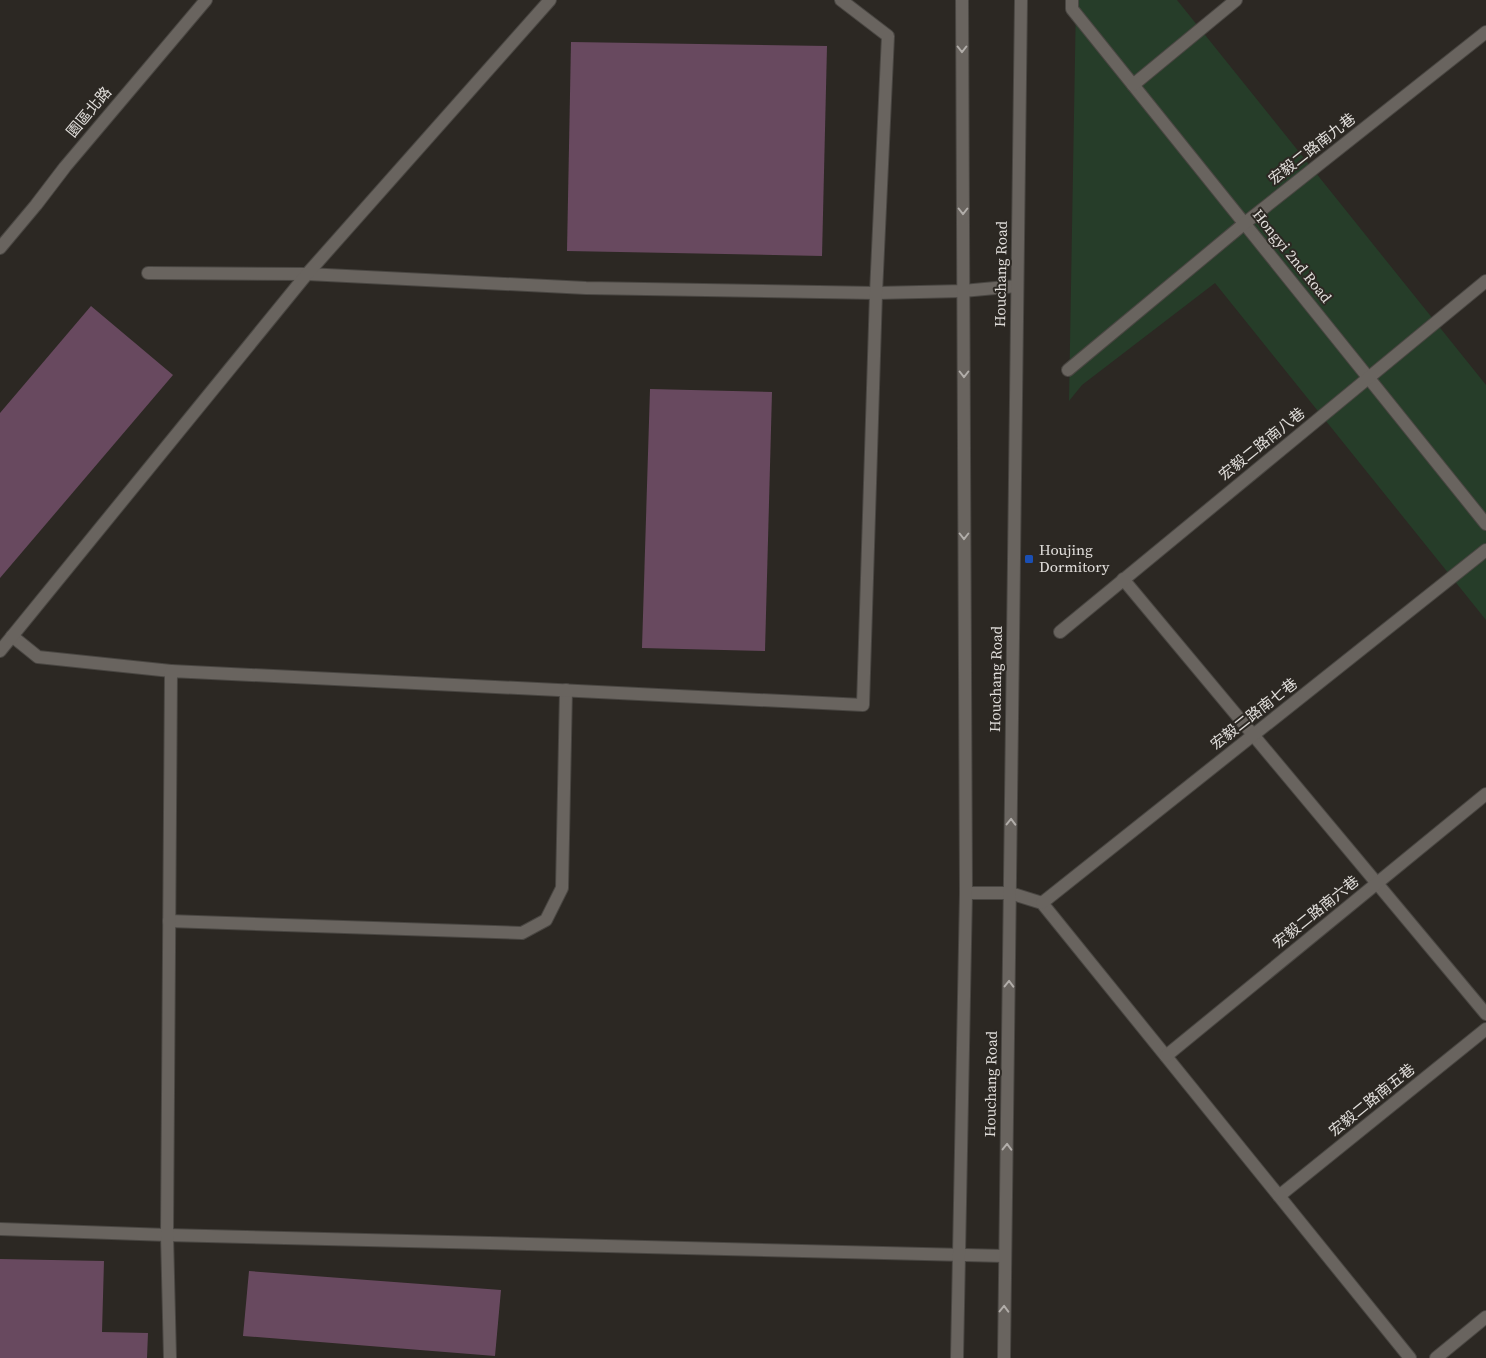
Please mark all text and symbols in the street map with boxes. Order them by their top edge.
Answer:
one-way arrow [957,45,967,53]
street label: 園區北路 [61,82,116,141]
street label: 宏毅二路南九巷 [1264,108,1360,189]
street label: Hongyi 2nd Road [1248,204,1337,307]
one-way arrow [958,208,968,215]
street label: Houchang Road [989,220,1012,327]
one-way arrow [959,370,969,378]
street label: 宏毅二路南八巷 [1214,402,1309,485]
one-way arrow [959,532,969,540]
place label: Houjing Dormitory [1039,539,1110,577]
marker: Houjing Dormitory [1023,553,1035,565]
street label: Houchang Road [984,625,1007,732]
street label: 宏毅二路南七巷 [1206,673,1302,754]
one-way arrow [1006,818,1016,826]
street label: 宏毅二路南六巷 [1268,870,1363,953]
one-way arrow [1004,980,1014,988]
street label: Houchang Road [979,1030,1002,1137]
street label: 宏毅二路南五巷 [1324,1058,1419,1141]
one-way arrow [1001,1143,1012,1151]
one-way arrow [999,1305,1010,1313]

